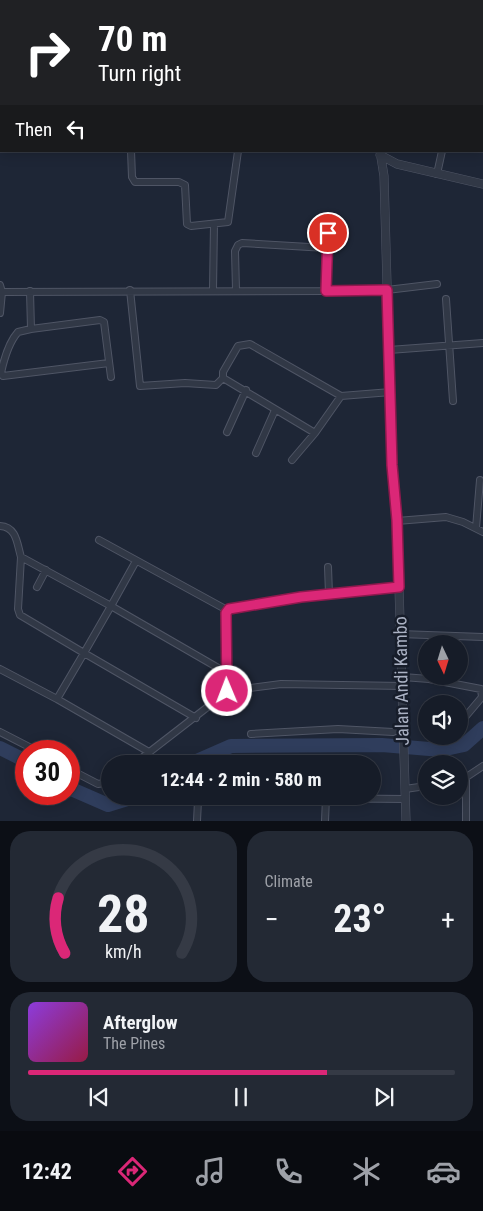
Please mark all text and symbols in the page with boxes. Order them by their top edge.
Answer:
text: 70 m [98,19,167,60]
icon: right [15,20,80,85]
text: Turn right [98,61,181,86]
icon: left [62,115,90,143]
text: Then [15,118,52,141]
pin [307,212,349,254]
icon: arrive [314,219,342,247]
street label: Jalan Andi Kambo [389,616,413,746]
north arrow [418,635,468,685]
map controls [418,635,468,805]
position arrow [200,664,252,716]
button: sound [418,695,468,745]
speed limit sign: 30 [15,740,80,805]
button: layers [418,755,468,805]
text: 12:44 · 2 min · 580 m [160,768,322,791]
text: Climate [265,872,313,891]
text: 28 [97,884,150,945]
text: 23° [333,897,386,941]
text: − [265,903,279,936]
text: + [441,903,455,936]
text: km/h [105,941,142,962]
text: Afterglow [103,1011,177,1034]
text: The Pines [103,1034,165,1053]
icon: previous [85,1083,113,1111]
icon: pause [227,1083,255,1111]
icon: next [370,1083,398,1111]
icon: directions [115,1154,150,1189]
icon: music [193,1154,228,1189]
icon: phone [271,1154,306,1189]
icon: climate [349,1154,384,1189]
icon: car [426,1154,461,1189]
text: 12:42 [21,1159,72,1184]

